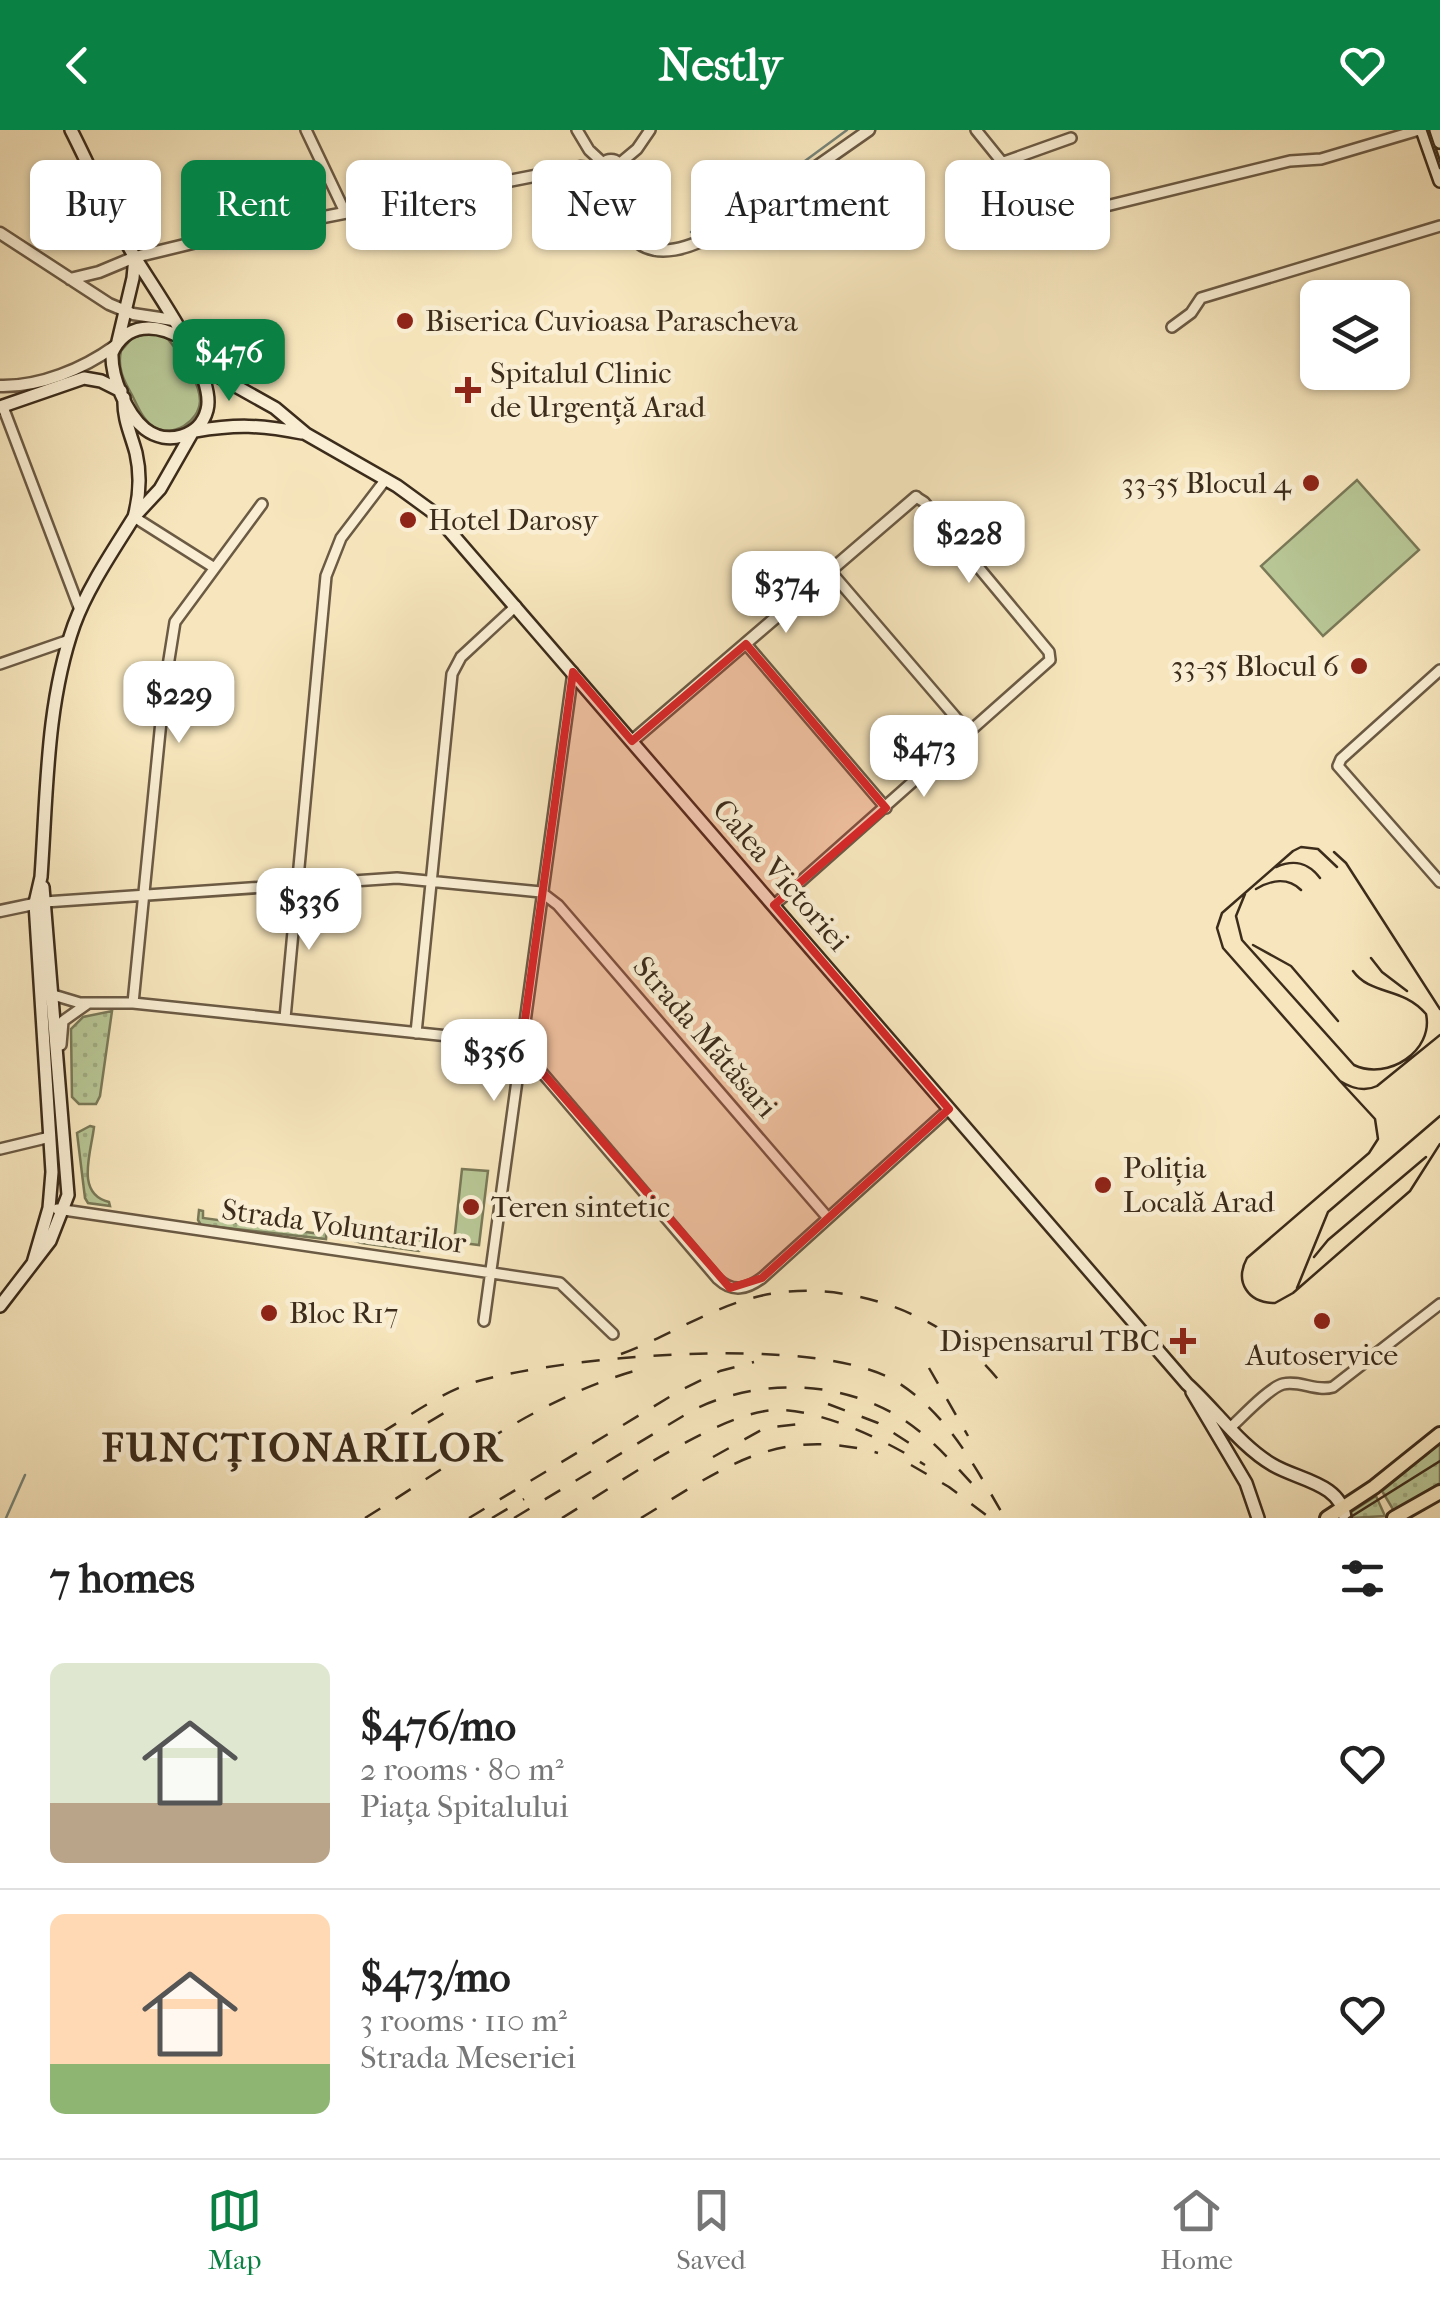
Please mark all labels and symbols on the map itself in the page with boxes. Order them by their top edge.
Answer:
place label: Biserica Cuvioasa Parascheva [425,304,799,339]
marker: Biserica Cuvioasa Parascheva [394,310,416,332]
pin: $476 [170,319,288,404]
place label: Spitalul Clinic de Urgență Arad [490,356,706,425]
marker: Spitalul Clinic de Urgență Arad [455,377,481,403]
place label: 33-35 Blocul 4 [1121,466,1292,501]
marker: 33-35 Blocul 4 [1300,472,1322,494]
pin: $228 [910,501,1028,586]
place label: Hotel Darosy [428,503,599,538]
marker: Hotel Darosy [397,509,419,531]
pin: $374 [727,551,845,636]
place label: 33-35 Blocul 6 [1171,649,1340,684]
marker: 33-35 Blocul 6 [1348,655,1370,677]
pin: $229 [120,661,238,746]
pin: $473 [865,715,983,800]
street label: Calea Victoriei [705,792,856,958]
pin: $336 [250,868,368,953]
street label: Strada Mătăsari [625,950,784,1125]
pin: $356 [435,1019,553,1104]
place label: Poliția Locală Arad [1123,1151,1275,1220]
marker: Poliția Locală Arad [1092,1174,1114,1196]
place label: Teren sintetic [491,1190,670,1225]
street label: Strada Voluntarilor [219,1192,469,1261]
marker: Teren sintetic [460,1196,482,1218]
place label: Bloc R17 [289,1296,398,1331]
marker: Bloc R17 [258,1302,280,1324]
marker: Autoservice [1311,1310,1333,1332]
place label: Dispensarul TBC [939,1324,1160,1359]
marker: Dispensarul TBC [1170,1328,1196,1354]
place label: Autoservice [1245,1338,1398,1373]
district label: FUNCȚIONARILOR [102,1425,504,1472]

